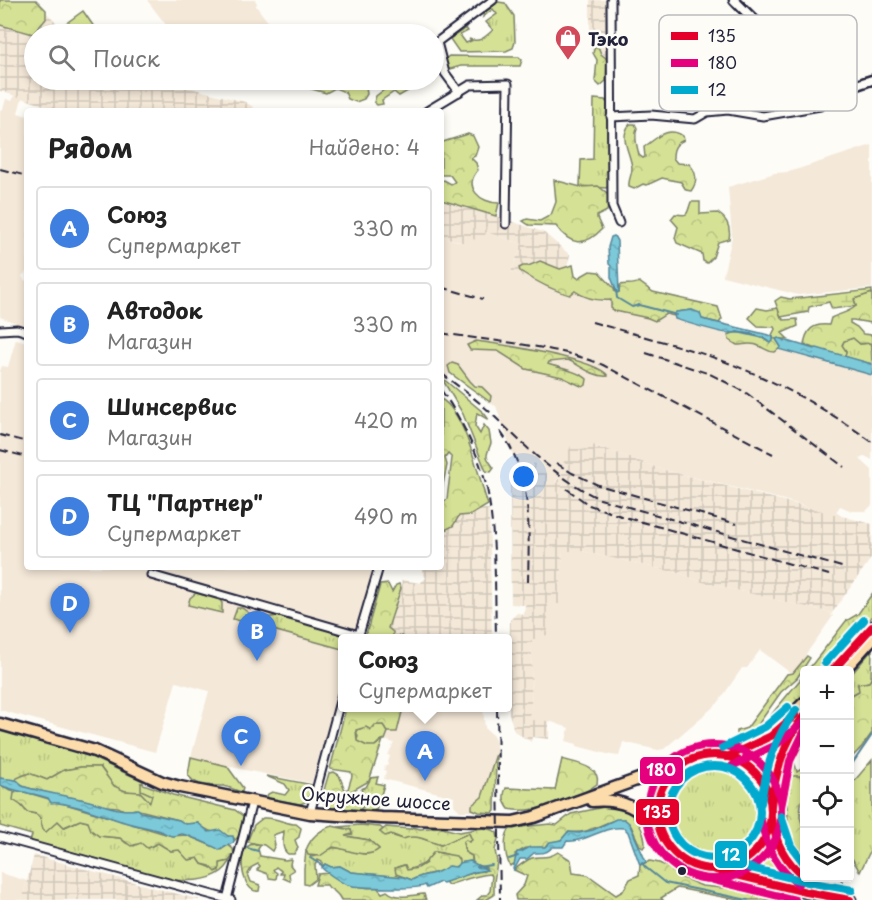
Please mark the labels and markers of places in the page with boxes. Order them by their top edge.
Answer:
shop icon: Тэко [553,23,583,61]
place label: Тэко [588,25,629,52]
pin: D [50,584,90,633]
pin: B [238,612,276,661]
pin: C [222,716,260,766]
pin: A [406,732,444,781]
unlabelled marker [676,865,688,877]

